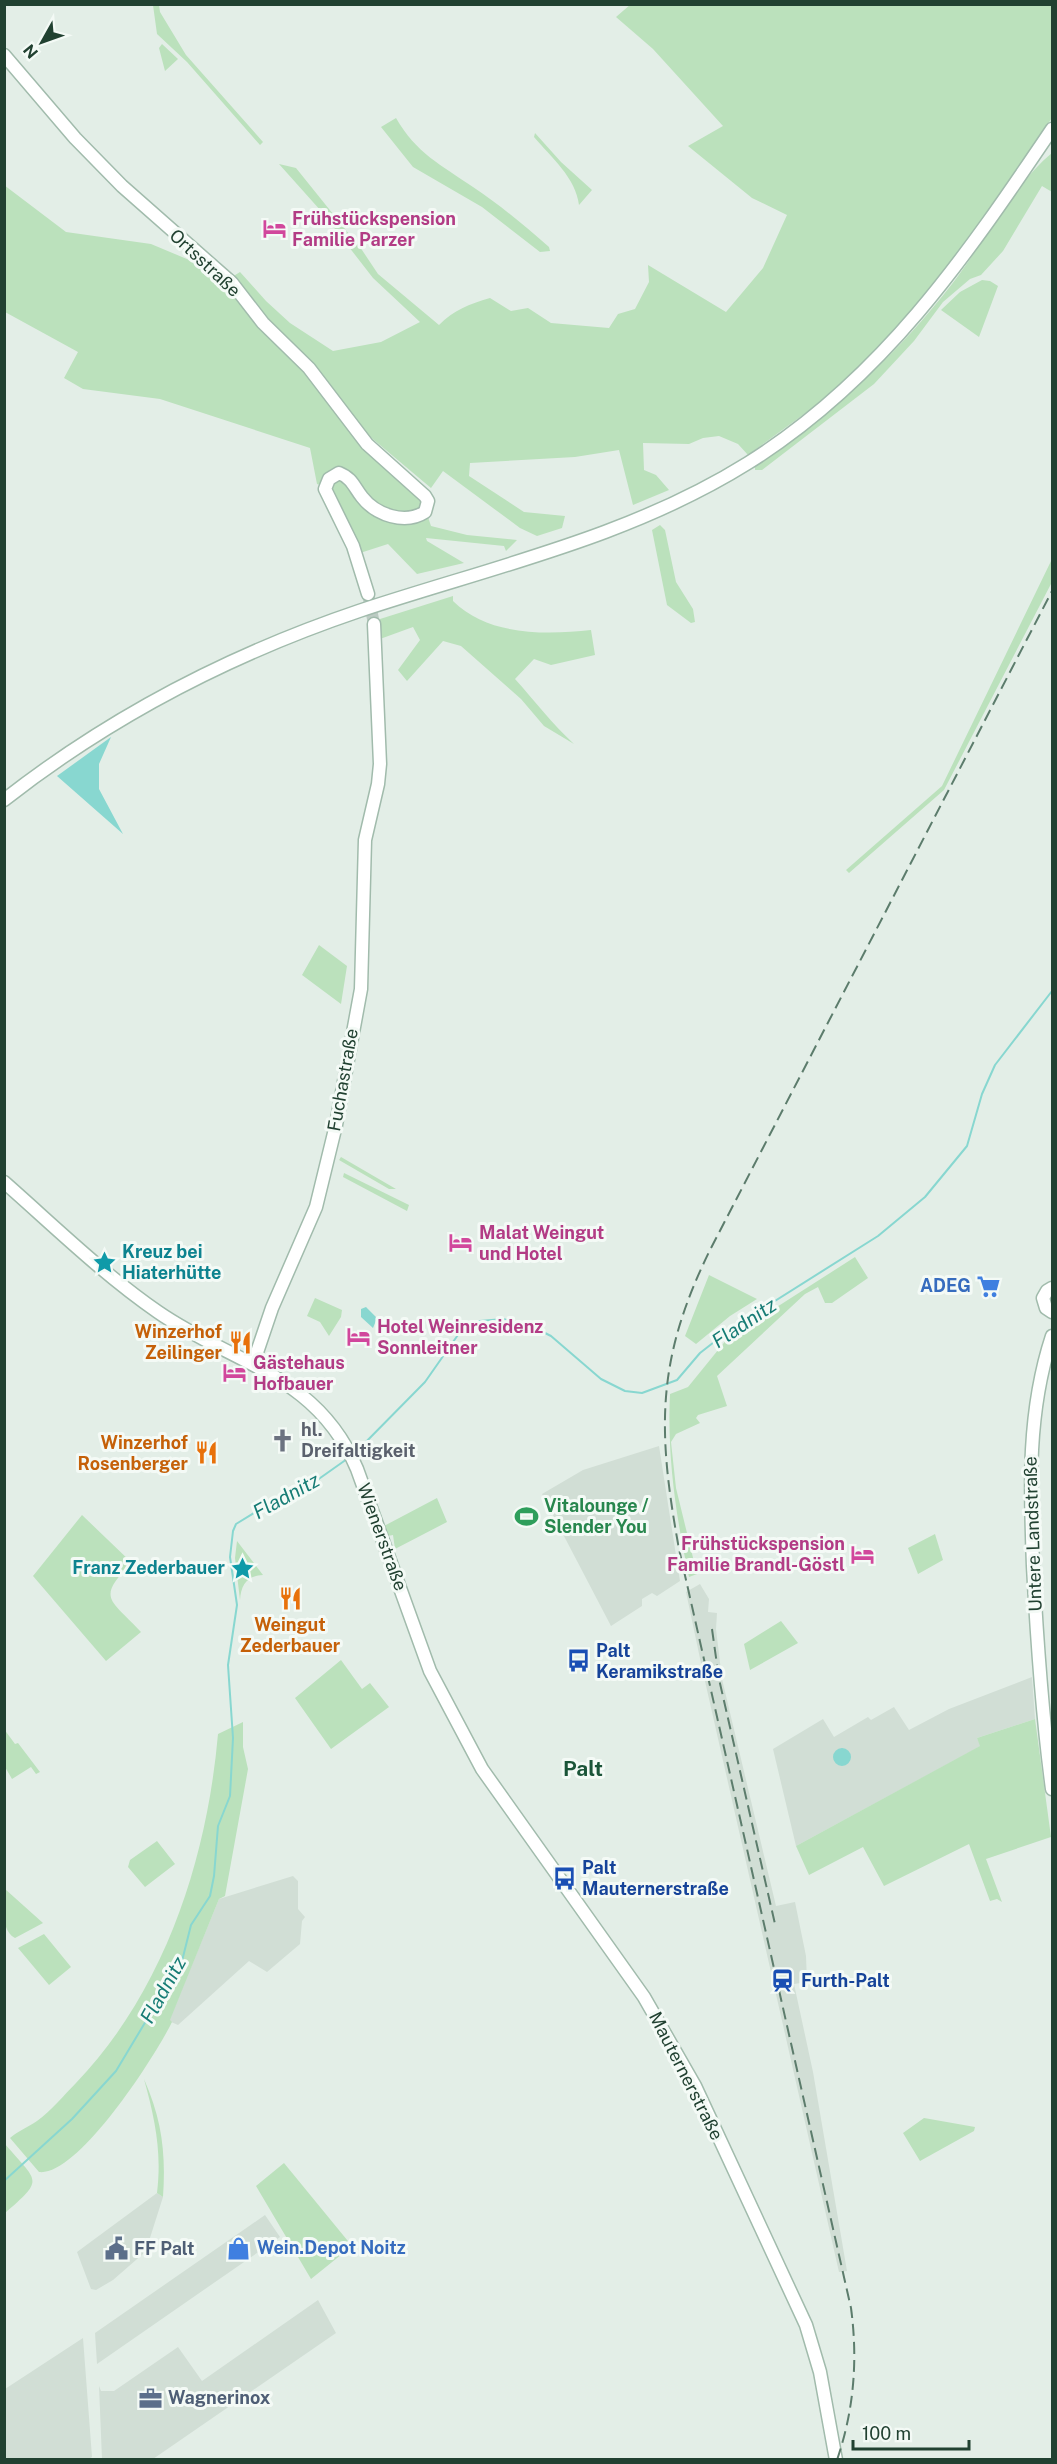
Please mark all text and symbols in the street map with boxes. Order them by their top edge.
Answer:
north arrow [12,12,72,72]
text: N [20,40,42,62]
place label: Frühstückspension Familie Parzer [292,208,456,250]
hotel icon: Frühstückspension Familie Parzer [261,216,287,242]
street label: Ortsstraße [166,225,245,301]
street label: Fuchastraße [323,1027,362,1133]
place label: Malat Weingut und Hotel [479,1222,604,1264]
hotel icon: Malat Weingut und Hotel [448,1230,474,1256]
place label: Kreuz bei Hiaterhütte [122,1241,221,1283]
place icon: Kreuz bei Hiaterhütte [91,1249,117,1275]
supermarket icon: ADEG [976,1273,1002,1299]
place label: ADEG [920,1275,971,1296]
water label: Fladnitz [707,1292,781,1353]
place label: Hotel Weinresidenz Sonnleitner [377,1316,543,1358]
place label: Winzerhof Zeilinger [135,1321,223,1363]
hotel icon: Hotel Weinresidenz Sonnleitner [346,1324,372,1350]
restaurant icon: Winzerhof Zeilinger [227,1329,253,1355]
place label: Gästehaus Hofbauer [253,1352,345,1394]
hotel icon: Gästehaus Hofbauer [222,1360,248,1386]
place label: hl. Dreifaltigkeit [301,1419,416,1461]
church icon: hl. Dreifaltigkeit [270,1427,296,1453]
place label: Winzerhof Rosenberger [77,1432,189,1474]
restaurant icon: Winzerhof Rosenberger [193,1440,219,1466]
street label: Untere Landstraße [1019,1456,1046,1612]
water label: Fladnitz [248,1468,324,1524]
street label: Wienerstraße [353,1480,412,1593]
place label: Vitalounge / Slender You [544,1495,649,1537]
sports icon: Vitalounge / Slender You [513,1503,539,1529]
place label: Frühstückspension Familie Brandl-Göstl [667,1533,845,1575]
hotel icon: Frühstückspension Familie Brandl-Göstl [850,1541,876,1567]
place icon: Franz Zederbauer [230,1555,256,1581]
place label: Franz Zederbauer [72,1557,226,1578]
restaurant icon: Weingut Zederbauer [277,1586,303,1612]
place label: Weingut Zederbauer [240,1614,341,1656]
place label: Palt Keramikstraße [596,1640,723,1682]
bus stop icon: Palt Keramikstraße [565,1648,591,1674]
district label: Palt [563,1756,603,1781]
place label: Palt Mauternerstraße [582,1857,729,1899]
bus stop icon: Palt Mauternerstraße [551,1865,577,1891]
water label: Fladnitz [135,1952,191,2028]
station icon: Furth-Palt [770,1968,796,1994]
place label: Furth-Palt [801,1970,890,1991]
street label: Mauternerstraße [645,2008,728,2143]
shop icon: Wein.Depot Noitz [226,2235,252,2261]
public building icon: FF Palt [103,2236,129,2262]
place label: Wein.Depot Noitz [257,2237,406,2258]
place label: FF Palt [134,2238,195,2259]
office icon: Wagnerinox [137,2385,163,2411]
place label: Wagnerinox [168,2387,271,2408]
scale bar [853,2413,968,2451]
text: 100 m [862,2423,911,2444]

